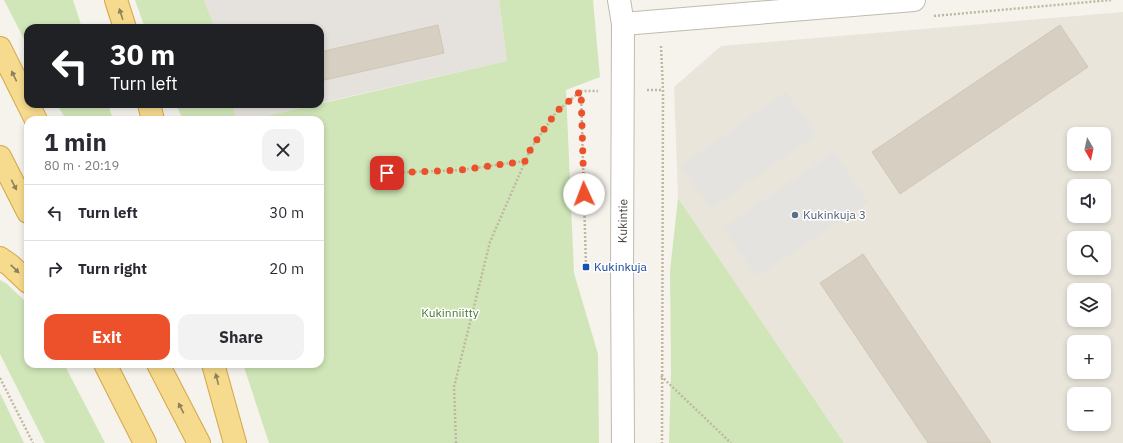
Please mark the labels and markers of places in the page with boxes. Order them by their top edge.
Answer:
pin [370,156,404,190]
place label: Kukinkuja 3 [803,207,866,222]
marker: Kukinkuja 3 [790,210,800,220]
place label: Kukinkuja [594,259,647,274]
marker: Kukinkuja [581,262,591,272]

